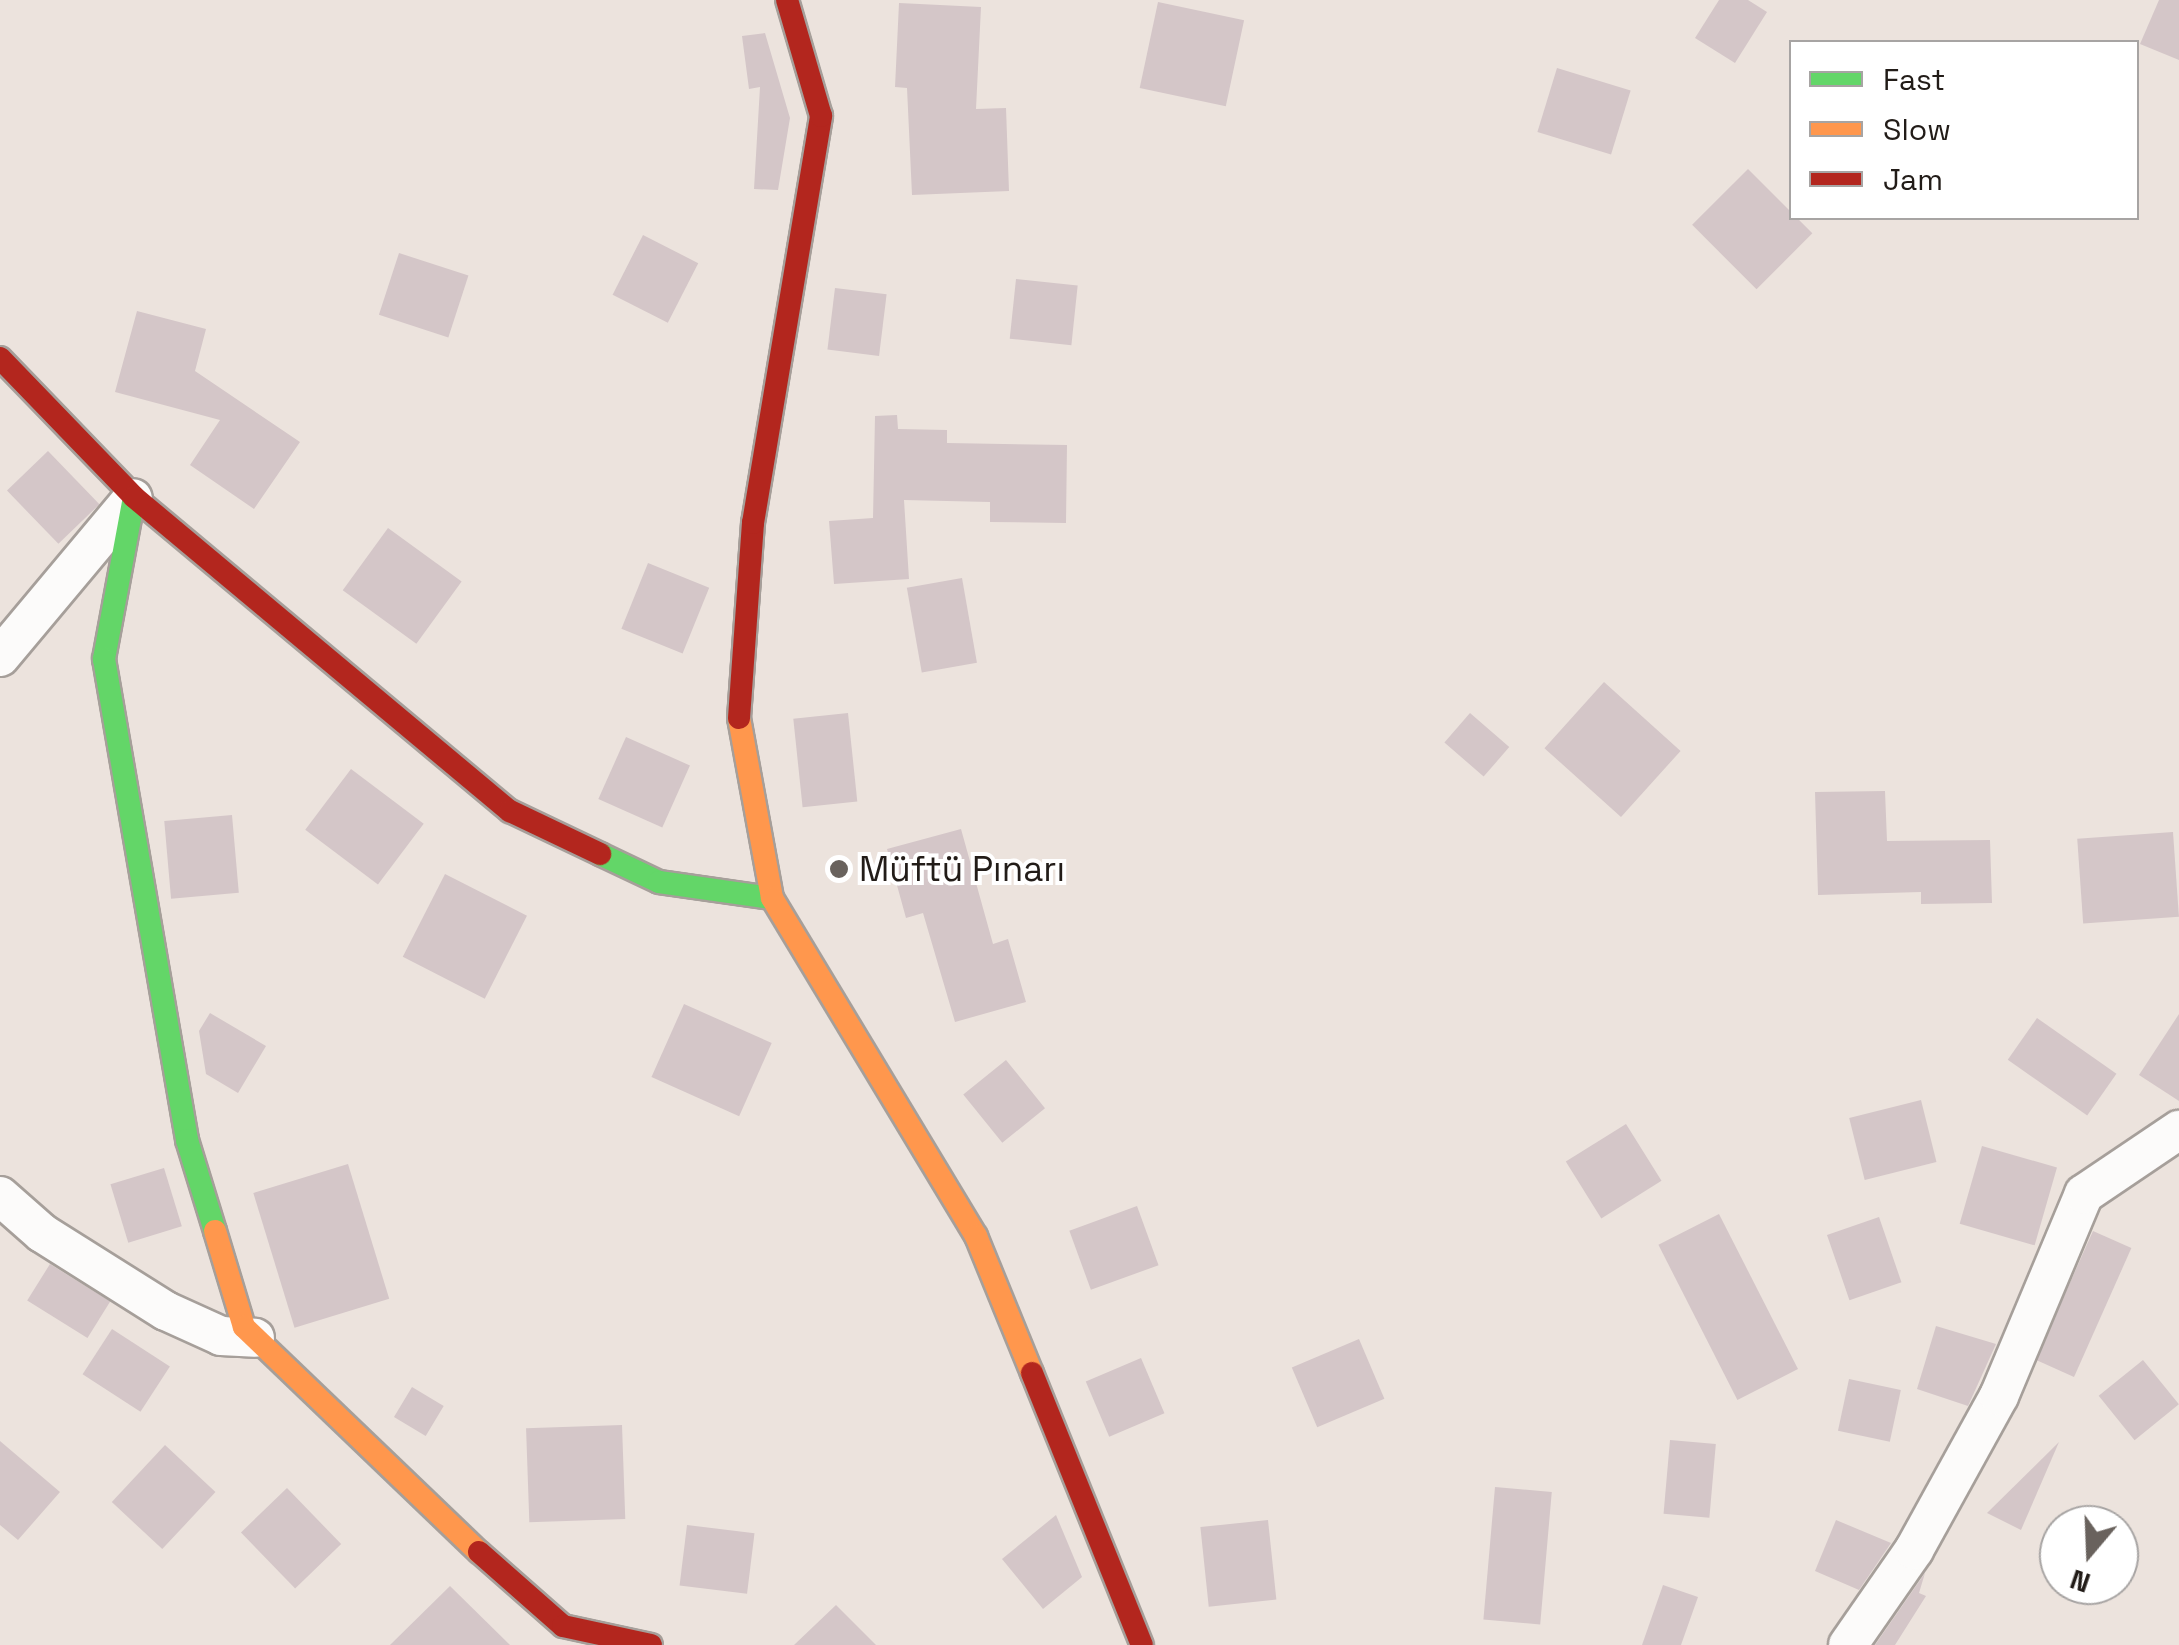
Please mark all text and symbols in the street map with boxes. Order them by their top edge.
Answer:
legend [1789,40,2139,220]
text: Fast [1883,60,1945,99]
text: Slow [1883,110,1951,149]
text: Jam [1883,160,1943,199]
place label: Müftü Pınarı [859,848,1065,890]
marker: Müftü Pınarı [828,858,850,880]
north arrow [2039,1505,2139,1605]
text: N [2065,1561,2095,1602]

